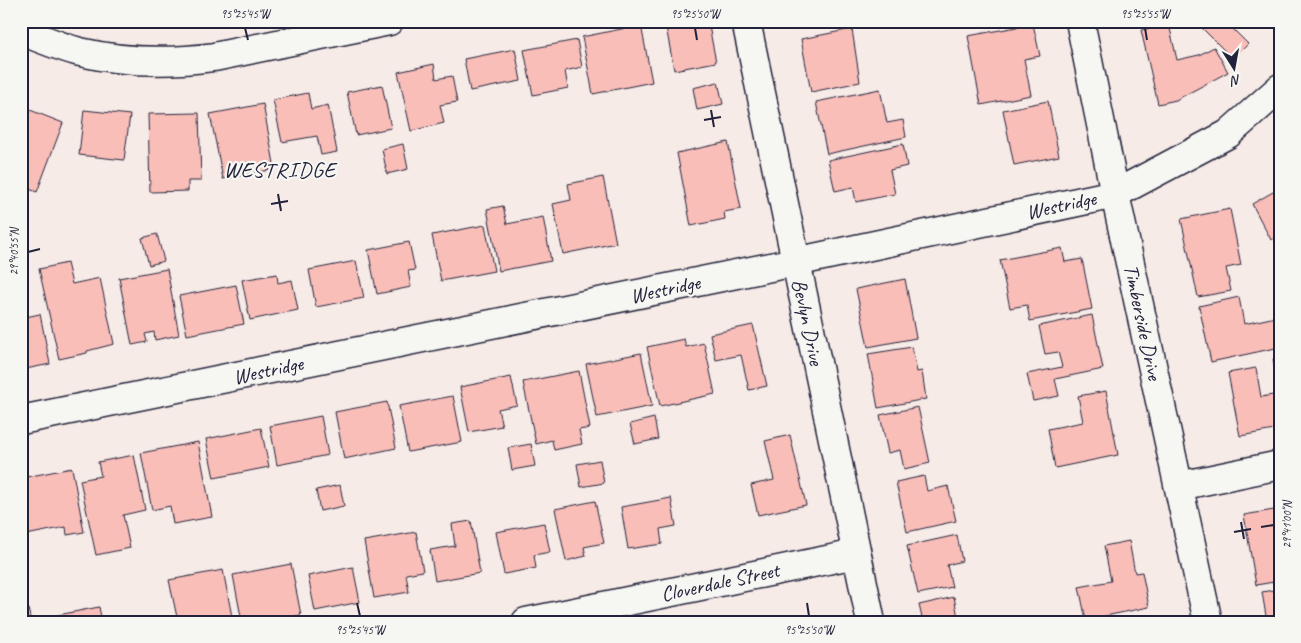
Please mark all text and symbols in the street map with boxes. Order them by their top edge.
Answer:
text: 95°25'45"W [221,6,272,22]
text: 95°25'50"W [671,6,722,22]
text: 95°25'55"W [1121,6,1172,22]
north arrow [1208,42,1258,92]
text: N [1228,71,1242,90]
district label: WESTRIDGE [224,156,339,184]
street label: Westridge [1024,185,1099,225]
text: 29°40'55"N [6,227,22,276]
street label: Timberside Drive [1118,262,1168,383]
street label: Westridge [628,269,703,309]
street label: Bevlyn Drive [786,277,830,369]
street label: Westridge [231,350,306,390]
text: 29°41'00"N [1279,500,1295,549]
street label: Cloverdale Street [659,556,783,607]
text: 95°25'45"W [336,622,387,638]
text: 95°25'50"W [785,622,836,638]

